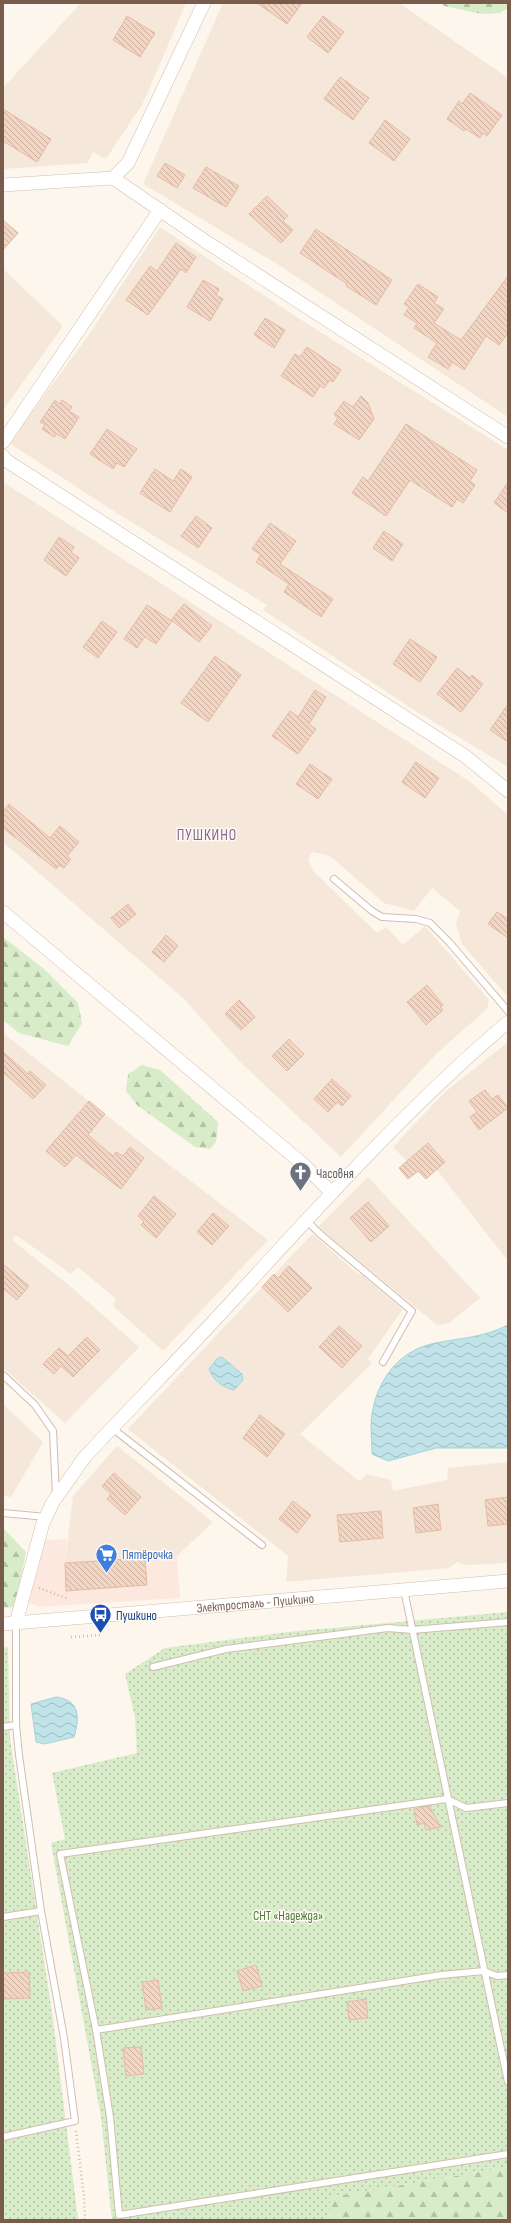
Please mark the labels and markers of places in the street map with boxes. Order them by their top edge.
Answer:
church icon: Часовня [287,1160,313,1193]
place label: Часовня [316,1166,354,1182]
supermarket icon: Пятёрочка [93,1541,119,1574]
place label: Пятёрочка [122,1547,173,1563]
bus stop icon: Пушкино [87,1602,113,1635]
place label: Пушкино [116,1608,157,1624]

